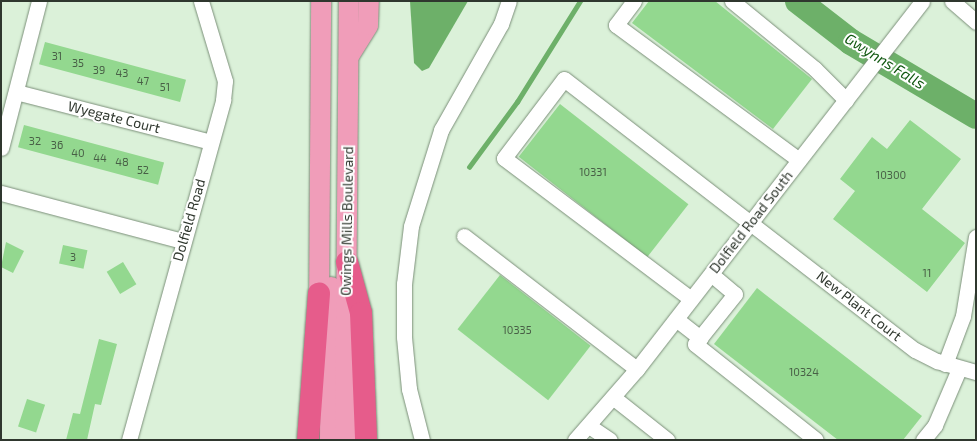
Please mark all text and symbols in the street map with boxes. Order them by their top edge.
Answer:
water label: Gwynns Falls [842,29,928,93]
house number: 31 [52,49,62,63]
house number: 35 [72,56,84,70]
house number: 39 [93,63,105,77]
house number: 43 [116,66,128,80]
house number: 47 [137,74,149,88]
house number: 51 [160,80,170,94]
street label: Wyegate Court [66,97,162,137]
house number: 32 [29,134,41,148]
house number: 36 [51,138,63,152]
house number: 40 [71,146,85,160]
street label: Owings Mills Boulevard [337,146,357,296]
house number: 44 [93,151,107,165]
house number: 48 [115,155,129,169]
house number: 52 [137,163,149,177]
house number: 10331 [579,165,607,179]
street label: Dolfield Road South [706,167,796,277]
house number: 10300 [876,168,906,182]
street label: Dolfield Road [169,177,209,263]
house number: 3 [70,250,76,264]
house number: 11 [923,266,931,280]
street label: New Plant Court [813,267,905,345]
house number: 10335 [502,323,532,337]
house number: 10324 [789,365,819,379]

